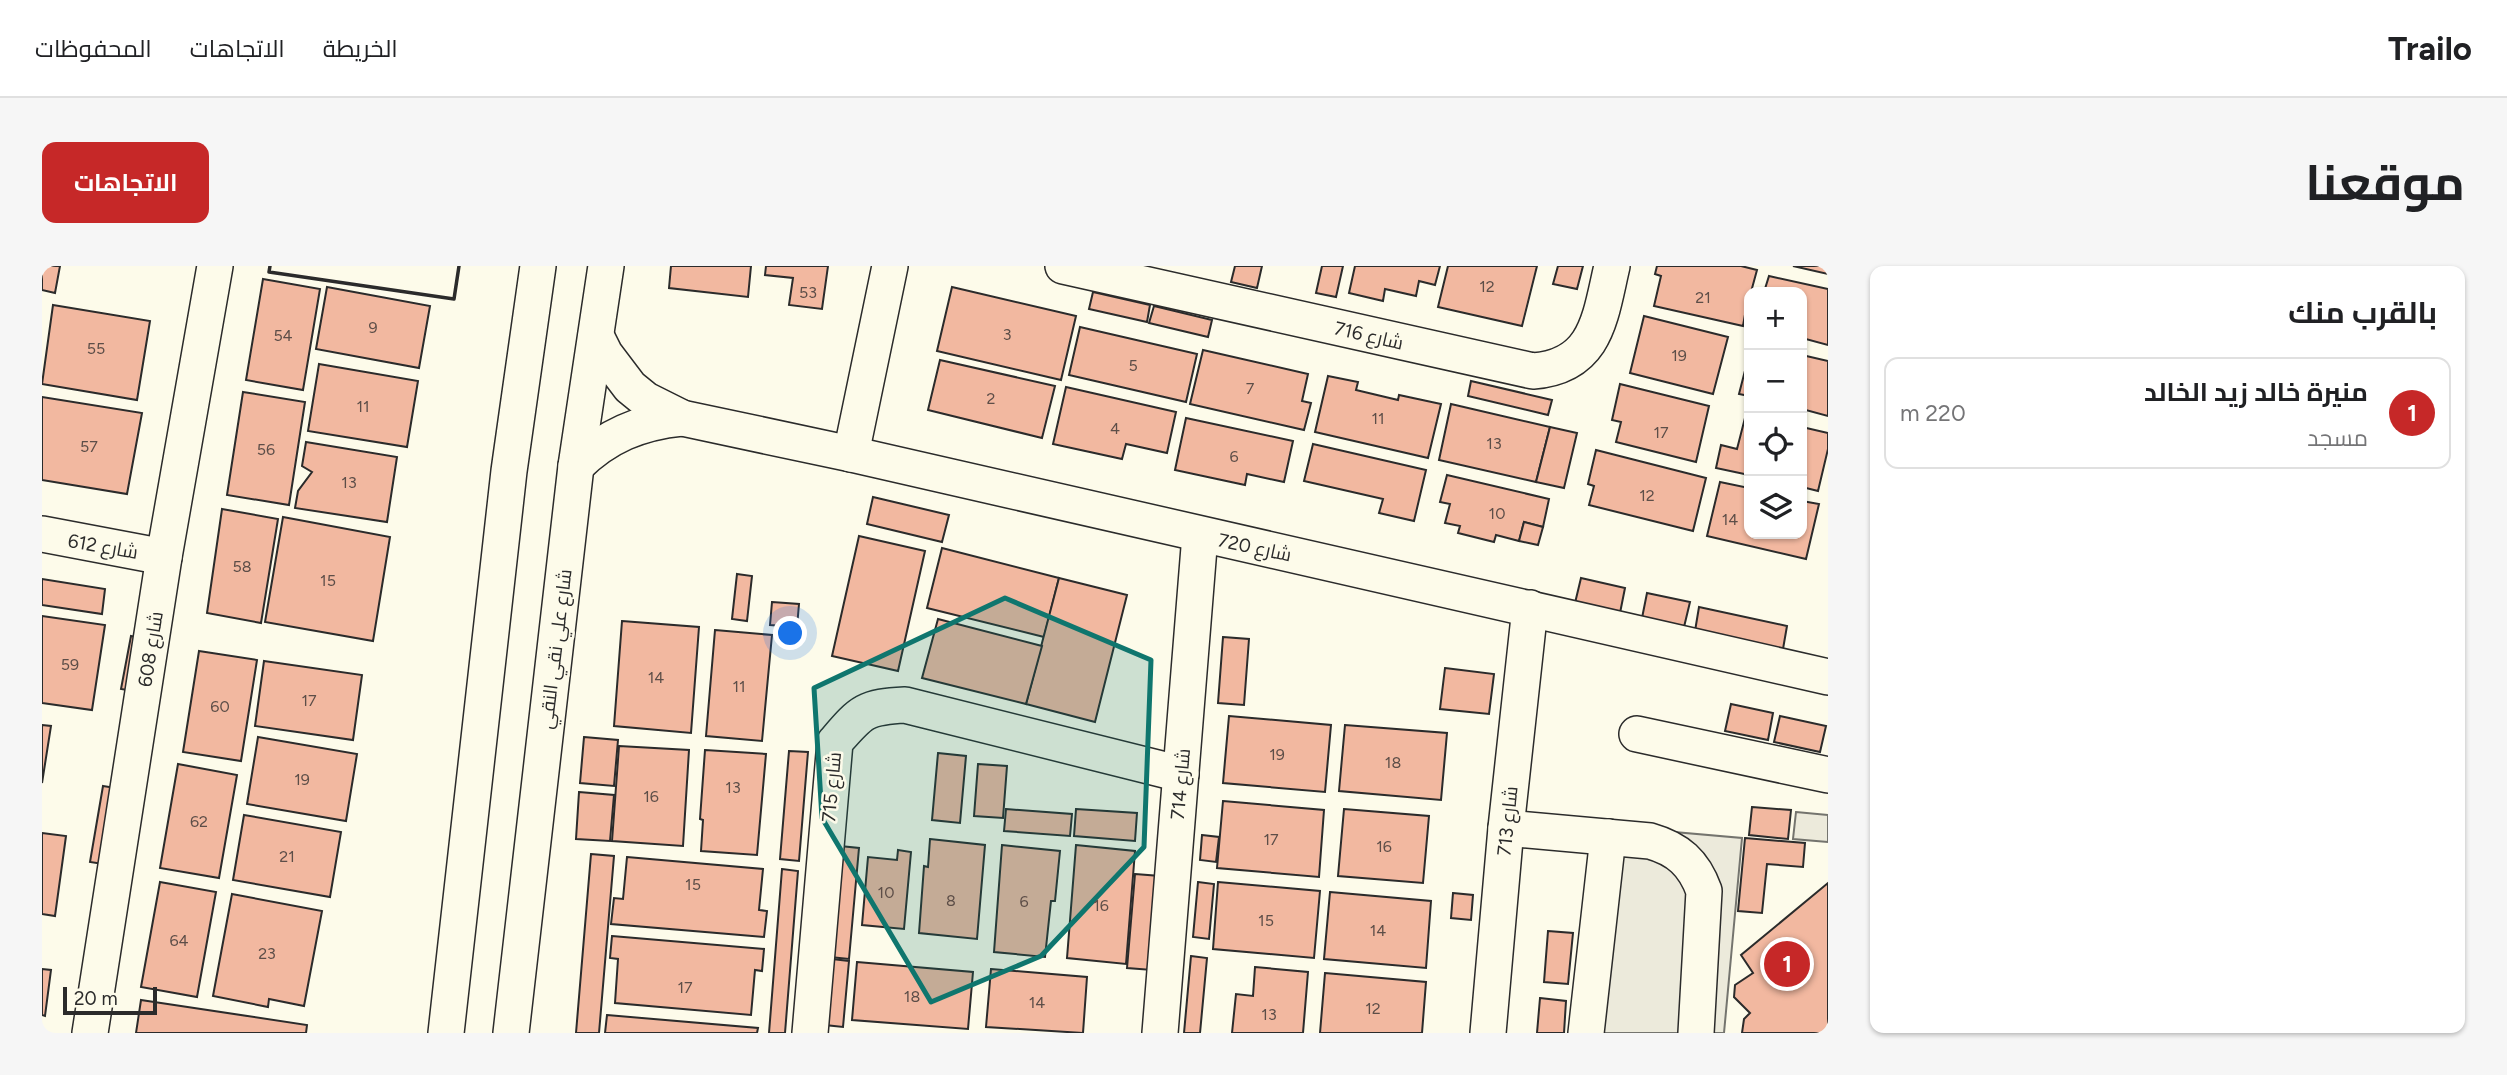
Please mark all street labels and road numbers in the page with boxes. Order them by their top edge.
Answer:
street label: شارع 716 [1332,316,1406,357]
street label: شارع 720 [1216,528,1294,568]
street label: شارع 612 [66,529,140,566]
street label: شارع علي نقي النقي [534,568,580,731]
street label: شارع 608 [133,610,170,689]
street label: شارع 714 [1166,747,1197,821]
street label: شارع 715 [817,751,848,823]
street label: شارع 713 [1492,785,1525,857]

